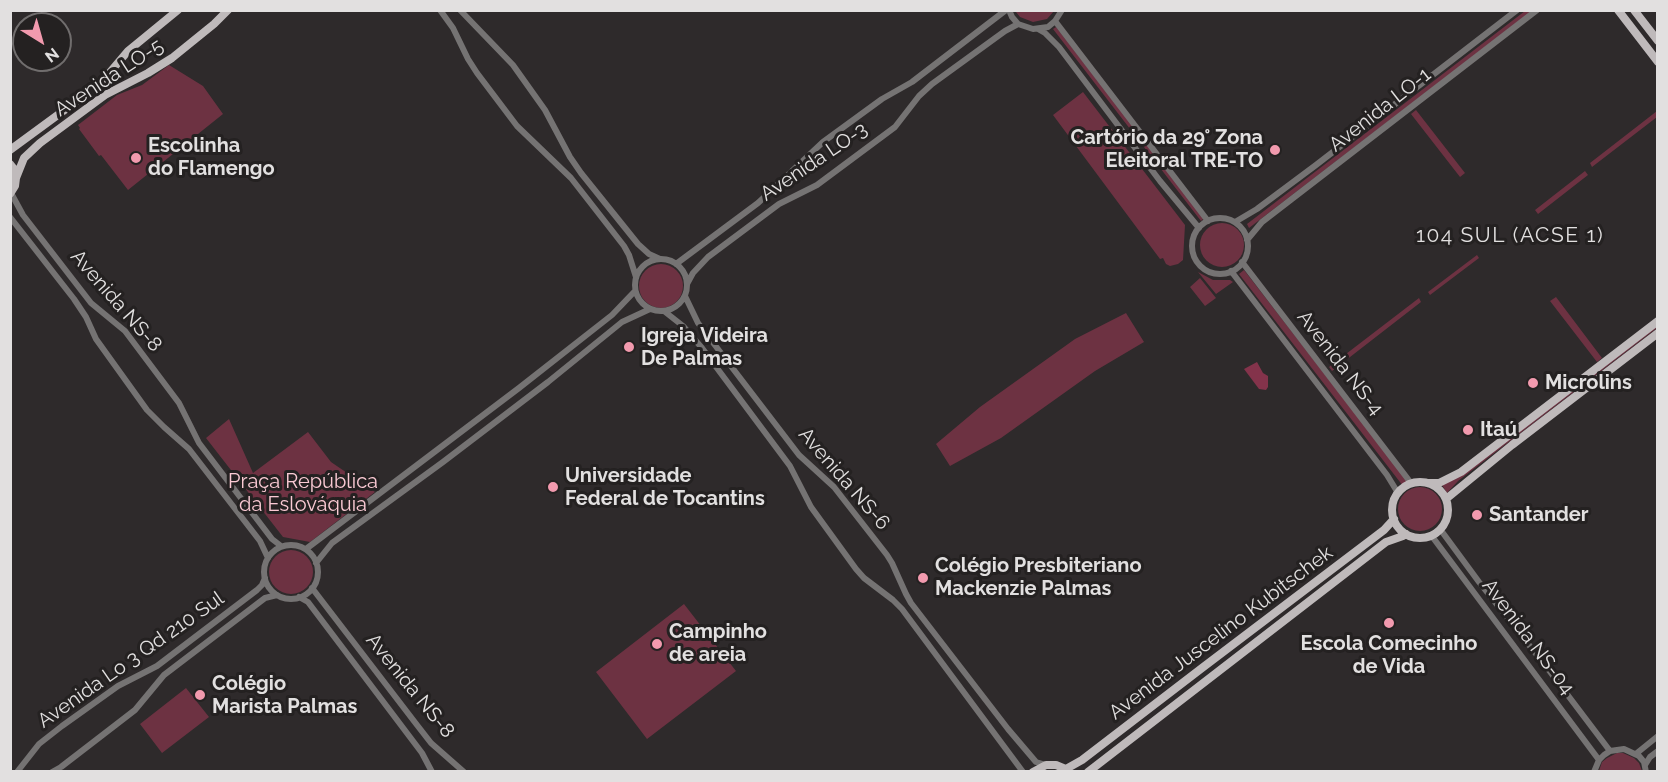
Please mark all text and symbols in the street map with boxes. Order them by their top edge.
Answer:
north arrow [12,12,72,72]
street label: Avenida LO-5 [50,34,168,122]
text: N [41,44,63,66]
street label: Avenida LO-1 [1324,63,1436,157]
street label: Avenida LO-3 [756,117,872,207]
place label: Cartório da 29° Zona Eleitoral TRE-TO [1070,126,1263,173]
place label: Escolinha do Flamengo [148,134,275,181]
marker: Cartório da 29° Zona Eleitoral TRE-TO [1268,143,1282,157]
marker: Escolinha do Flamengo [129,151,143,165]
district label: 104 SUL (ACSE 1) [1416,223,1604,249]
street label: Avenida NS-8 [65,245,167,357]
street label: Avenida NS-4 [1292,306,1388,420]
place label: Igreja Videira De Palmas [641,324,768,371]
marker: Igreja Videira De Palmas [622,340,636,354]
place label: Microlins [1545,371,1632,395]
marker: Microlins [1526,376,1540,390]
place label: Itaú [1480,418,1517,442]
street label: Avenida NS-6 [793,423,895,535]
marker: Itaú [1461,423,1475,437]
place label: Universidade Federal de Tocantins [565,464,765,511]
park label: Praça República da Eslováquia [228,470,378,517]
marker: Universidade Federal de Tocantins [546,480,560,494]
place label: Santander [1489,503,1589,527]
marker: Santander [1470,508,1484,522]
street label: Avenida Juscelino Kubitschek [1104,541,1338,725]
place label: Colégio Presbiteriano Mackenzie Palmas [935,554,1142,601]
marker: Colégio Presbiteriano Mackenzie Palmas [916,571,930,585]
street label: Avenida NS-04 [1477,574,1579,700]
street label: Avenida Lo 3 Qd 210 Sul [33,587,229,733]
marker: Escola Comecinho de Vida [1382,616,1396,630]
place label: Campinho de areia [669,620,767,667]
street label: Avenida NS-8 [361,629,459,743]
place label: Escola Comecinho de Vida [1301,632,1477,679]
marker: Campinho de areia [650,637,664,651]
place label: Colégio Marista Palmas [212,672,357,719]
marker: Colégio Marista Palmas [193,688,207,702]

